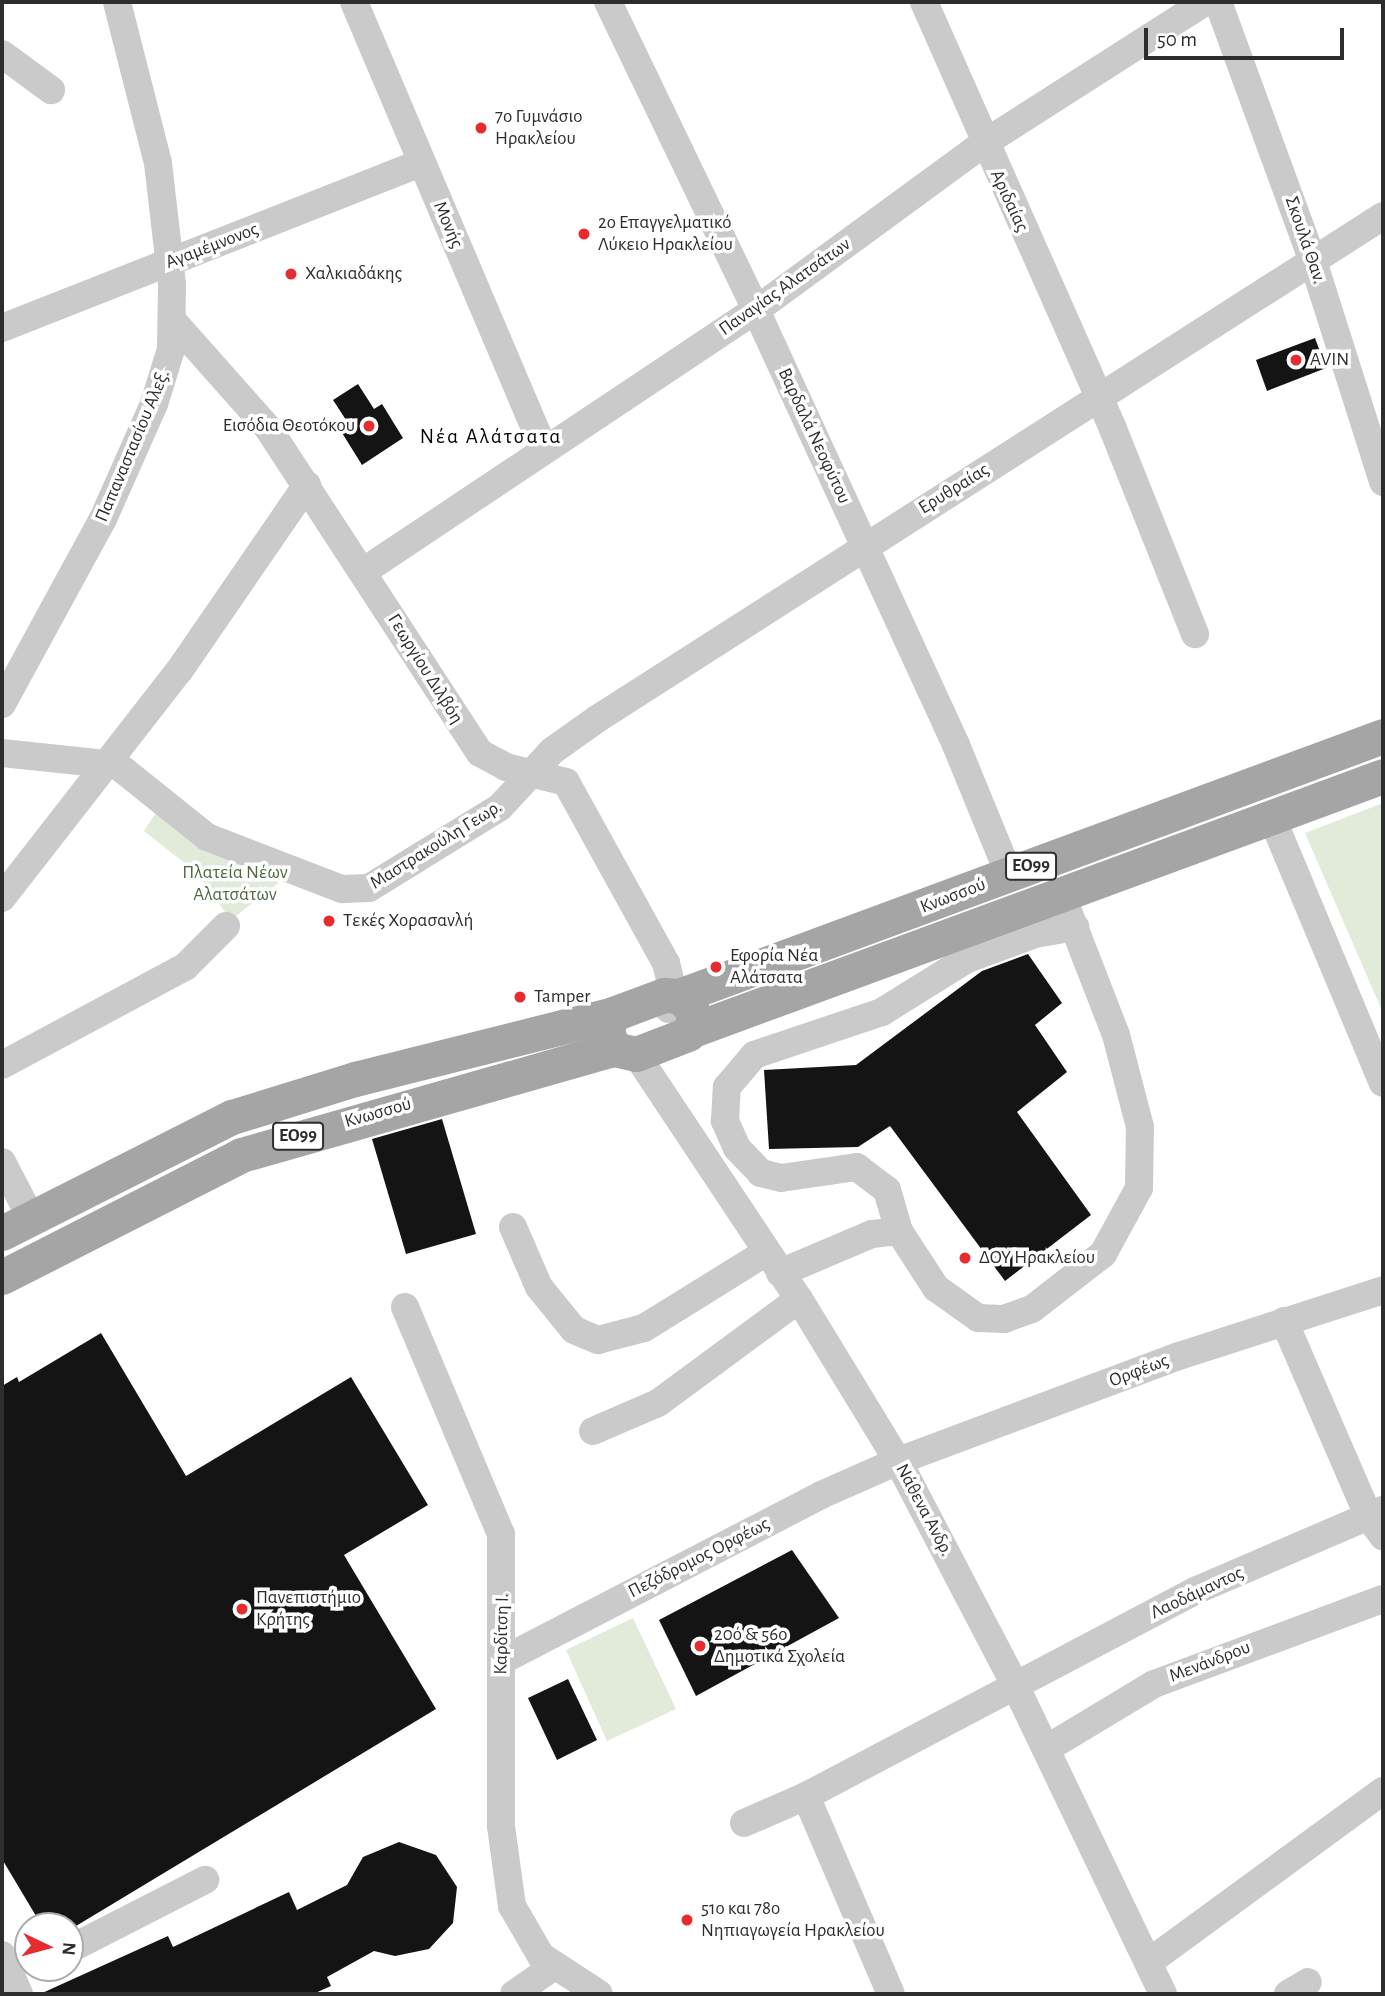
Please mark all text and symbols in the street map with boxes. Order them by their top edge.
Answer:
scale bar [1147,14,1346,58]
text: 50 m [1157,29,1197,50]
place label: 7o Γυμνάσιο Ηρακλείου [495,106,582,150]
marker: 7o Γυμνάσιο Ηρακλείου [473,120,489,136]
street label: Αριδαίας [985,166,1033,236]
street label: Σκουλά Θαν. [1279,193,1331,287]
street label: Μονής [428,198,468,252]
place label: 2ο Επαγγελματικό Λύκειο Ηρακλείου [598,212,733,256]
street label: Αγαμέμνονος [162,218,262,274]
marker: 2ο Επαγγελματικό Λύκειο Ηρακλείου [576,226,592,242]
street label: Παναγίας Αλατσάτων [715,233,855,341]
place label: Χαλκιαδάκης [305,263,402,285]
marker: Χαλκιαδάκης [283,266,299,282]
place label: AVIN [1310,349,1349,371]
marker: AVIN [1288,352,1304,368]
street label: Βαρδαλά Νεοφύτου [773,365,855,507]
street label: Παπαναστασίου Αλεξ. [91,366,175,526]
place label: Εισόδια Θεοτόκου [223,415,355,437]
marker: Εισόδια Θεοτόκου [361,418,377,434]
district label: Νέα Αλάτσατα [421,424,561,450]
street label: Ερυθραίας [915,458,993,520]
street label: Γεωργίου Διλβόη [382,610,468,728]
street label: Μαστρακούλη Γεωρ. [366,795,506,895]
road number: ΕΟ99 [1005,852,1057,880]
park label: Πλατεία Νέων Αλατσάτων [182,862,288,906]
street label: Κνωσσού [917,873,989,919]
place label: Τεκές Χορασανλή [343,910,473,932]
marker: Τεκές Χορασανλή [321,913,337,929]
place label: Εφορία Νέα Αλάτσατα [730,945,818,989]
marker: Εφορία Νέα Αλάτσατα [708,959,724,975]
place label: Tamper [534,986,590,1008]
marker: Tamper [512,989,528,1005]
street label: Κνωσσού [342,1093,414,1133]
road number: ΕΟ99 [272,1121,324,1150]
place label: ΔΟΥ Ηρακλείου [979,1247,1095,1269]
marker: ΔΟΥ Ηρακλείου [957,1250,973,1266]
street label: Ορφέως [1106,1349,1172,1393]
street label: Νάθενα Ανδρ. [890,1460,958,1560]
street label: Πεζόδρομος Ορφέως [625,1513,773,1603]
street label: Λαοδάμαντος [1147,1562,1247,1624]
place label: Πανεπιστήμιο Κρήτης [256,1587,361,1631]
street label: Καρδίτση Ι. [490,1593,514,1675]
marker: Πανεπιστήμιο Κρήτης [234,1601,250,1617]
place label: 20ό & 56ο Δημοτικά Σχολεία [714,1624,845,1668]
street label: Μενάνδρου [1166,1636,1254,1688]
marker: 20ό & 56ο Δημοτικά Σχολεία [692,1638,708,1654]
place label: 51ο και 78ο Νηπιαγωγεία Ηρακλείου [701,1898,885,1942]
north arrow [14,1912,84,1982]
marker: 51ο και 78ο Νηπιαγωγεία Ηρακλείου [679,1912,695,1928]
text: N [58,1941,78,1956]

